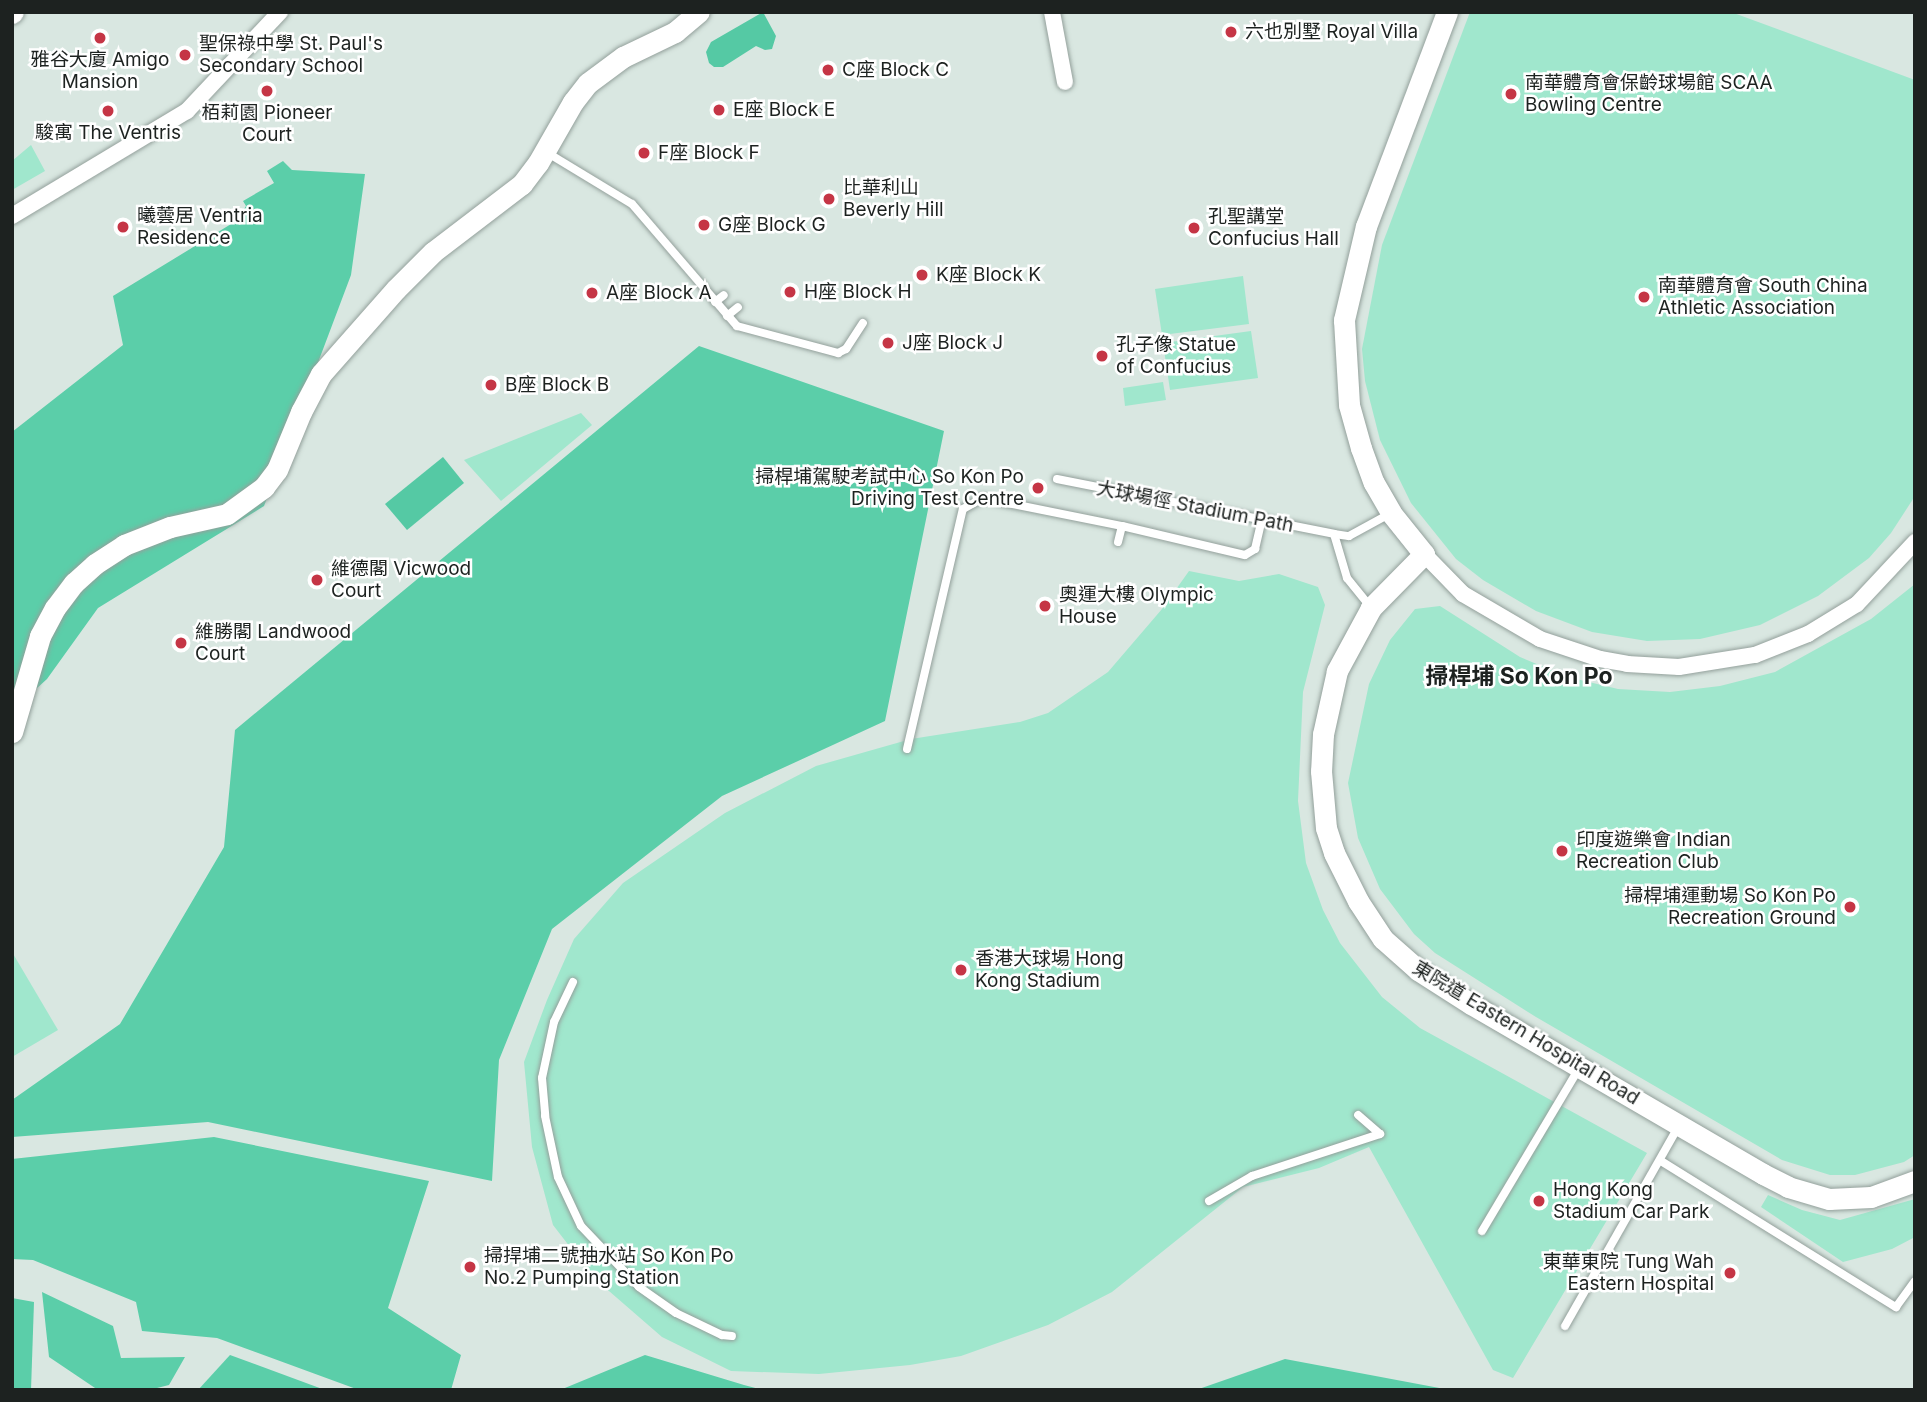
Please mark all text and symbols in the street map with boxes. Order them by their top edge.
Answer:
place label: 六也別墅 Royal Villa [1245,21,1418,43]
marker: 六也別墅 Royal Villa [1223,24,1239,40]
marker: 雅谷大廈 Amigo Mansion [92,30,108,46]
place label: 聖保祿中學 St. Paul's Secondary School [199,33,383,77]
marker: 聖保祿中學 St. Paul's Secondary School [177,47,193,63]
place label: 雅谷大廈 Amigo Mansion [31,49,169,93]
place label: C座 Block C [842,59,949,81]
marker: C座 Block C [820,62,836,78]
place label: 南華體育會保齡球場館 SCAA Bowling Centre [1525,72,1773,116]
marker: 栢莉園 Pioneer Court [259,83,275,99]
marker: 南華體育會保齡球場館 SCAA Bowling Centre [1503,86,1519,102]
place label: E座 Block E [733,99,835,121]
place label: 栢莉園 Pioneer Court [201,102,333,146]
marker: E座 Block E [711,102,727,118]
marker: 駿寓 The Ventris [100,103,116,119]
place label: 駿寓 The Ventris [35,122,181,144]
place label: F座 Block F [658,142,760,164]
marker: F座 Block F [636,145,652,161]
place label: 比華利山 Beverly Hill [843,177,944,221]
marker: 比華利山 Beverly Hill [821,191,837,207]
place label: 曦蕓居 Ventria Residence [137,205,263,249]
place label: 孔聖講堂 Confucius Hall [1208,206,1339,250]
place label: G座 Block G [718,214,826,236]
marker: G座 Block G [696,217,712,233]
marker: 曦蕓居 Ventria Residence [115,219,131,235]
marker: 孔聖講堂 Confucius Hall [1186,220,1202,236]
place label: K座 Block K [936,264,1041,286]
marker: K座 Block K [914,267,930,283]
place label: 南華體育會 South China Athletic Association [1658,275,1868,319]
place label: H座 Block H [804,281,912,303]
place label: A座 Block A [606,282,712,304]
marker: H座 Block H [782,284,798,300]
marker: A座 Block A [584,285,600,301]
marker: 南華體育會 South China Athletic Association [1636,289,1652,305]
place label: J座 Block J [902,332,1003,354]
place label: 孔子像 Statue of Confucius [1116,334,1236,378]
marker: J座 Block J [880,335,896,351]
marker: 孔子像 Statue of Confucius [1094,348,1110,364]
place label: B座 Block B [505,374,609,396]
marker: B座 Block B [483,377,499,393]
place label: 掃桿埔駕駛考試中心 So Kon Po Driving Test Centre [755,466,1024,510]
street label: 大球場徑 Stadium Path [1095,477,1295,537]
marker: 掃桿埔駕駛考試中心 So Kon Po Driving Test Centre [1030,480,1046,496]
place label: 維德閣 Vicwood Court [331,558,471,602]
marker: 維德閣 Vicwood Court [309,572,325,588]
place label: 奧運大樓 Olympic House [1059,584,1214,628]
marker: 奧運大樓 Olympic House [1037,598,1053,614]
place label: 維勝閣 Landwood Court [195,621,351,665]
marker: 維勝閣 Landwood Court [173,635,189,651]
district label: 掃桿埔 So Kon Po [1425,662,1613,690]
place label: 印度遊樂會 Indian Recreation Club [1576,829,1731,873]
marker: 印度遊樂會 Indian Recreation Club [1554,843,1570,859]
place label: 掃桿埔運動場 So Kon Po Recreation Ground [1624,885,1836,929]
marker: 掃桿埔運動場 So Kon Po Recreation Ground [1842,899,1858,915]
place label: 香港大球場 Hong Kong Stadium [975,948,1124,992]
street label: 東院道 Eastern Hospital Road [1409,956,1643,1110]
marker: 香港大球場 Hong Kong Stadium [953,962,969,978]
place label: Hong Kong Stadium Car Park [1553,1179,1709,1223]
marker: Hong Kong Stadium Car Park [1531,1193,1547,1209]
place label: 掃捍埔二號抽水站 So Kon Po No.2 Pumping Station [484,1245,734,1289]
place label: 東華東院 Tung Wah Eastern Hospital [1543,1251,1714,1295]
marker: 掃捍埔二號抽水站 So Kon Po No.2 Pumping Station [462,1259,478,1275]
marker: 東華東院 Tung Wah Eastern Hospital [1720,1263,1740,1283]

